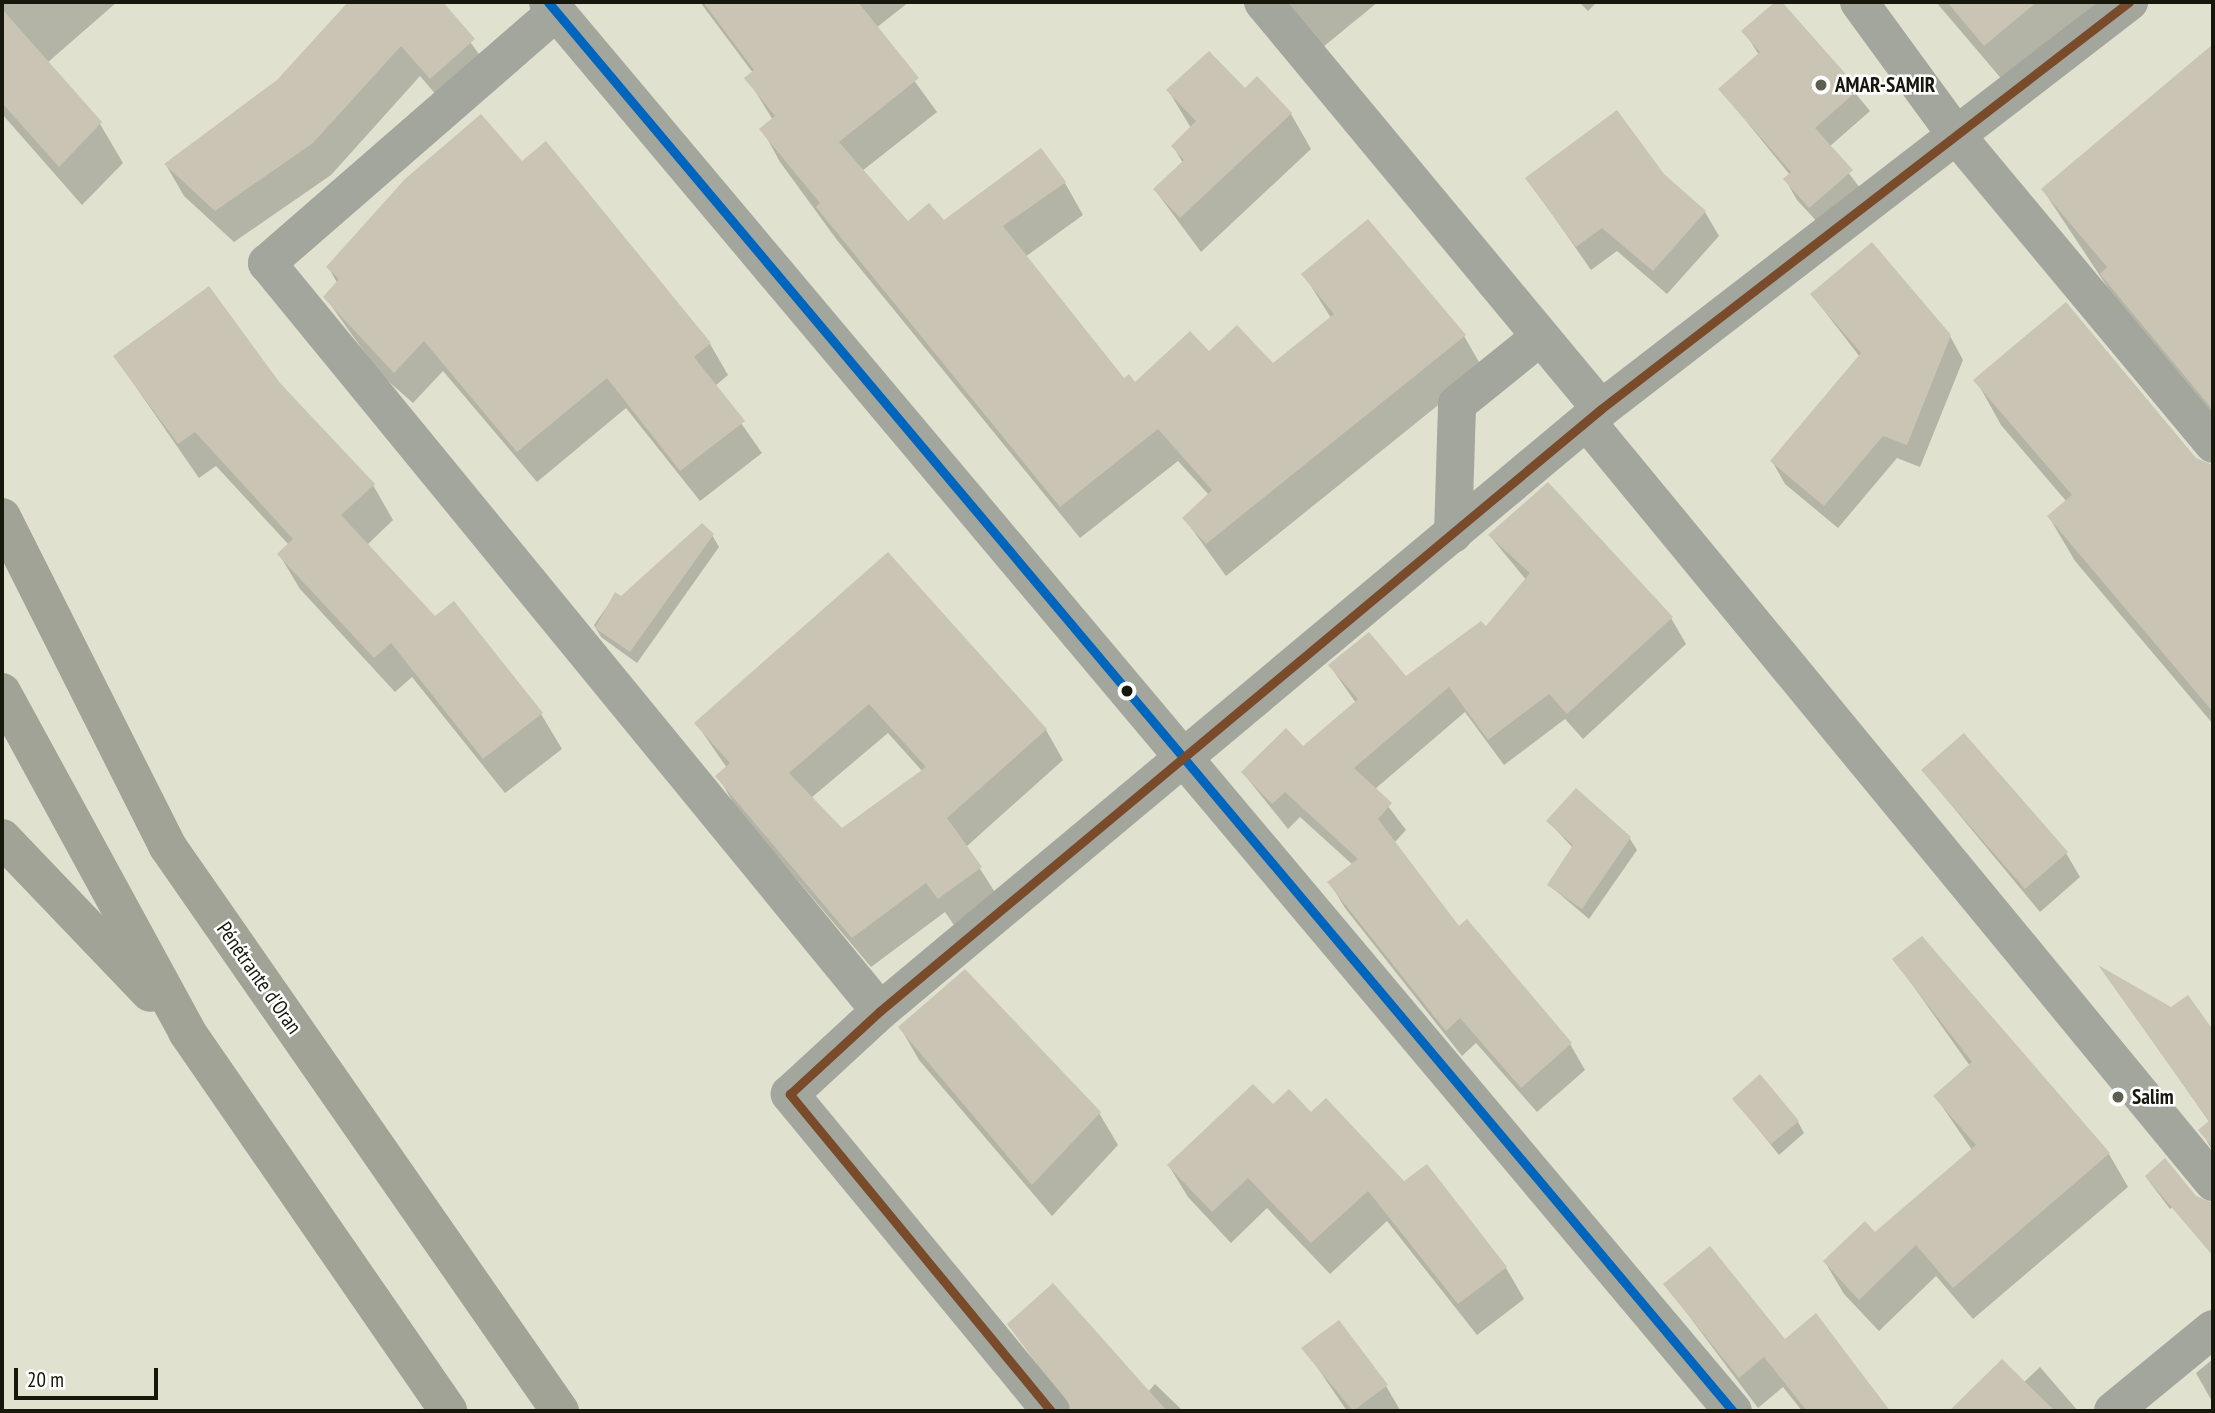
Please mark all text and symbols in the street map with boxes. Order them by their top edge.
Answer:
place label: AMAR-SAMIR [1835,72,1935,98]
marker: AMAR-SAMIR [1813,77,1829,93]
unlabelled marker [1120,684,1134,698]
street label: Pénétrante d'Oran [211,917,307,1039]
place label: Salim [2132,1084,2174,1110]
marker: Salim [2110,1089,2126,1105]
scale bar [18,1354,161,1398]
text: 20 m [27,1366,64,1393]

